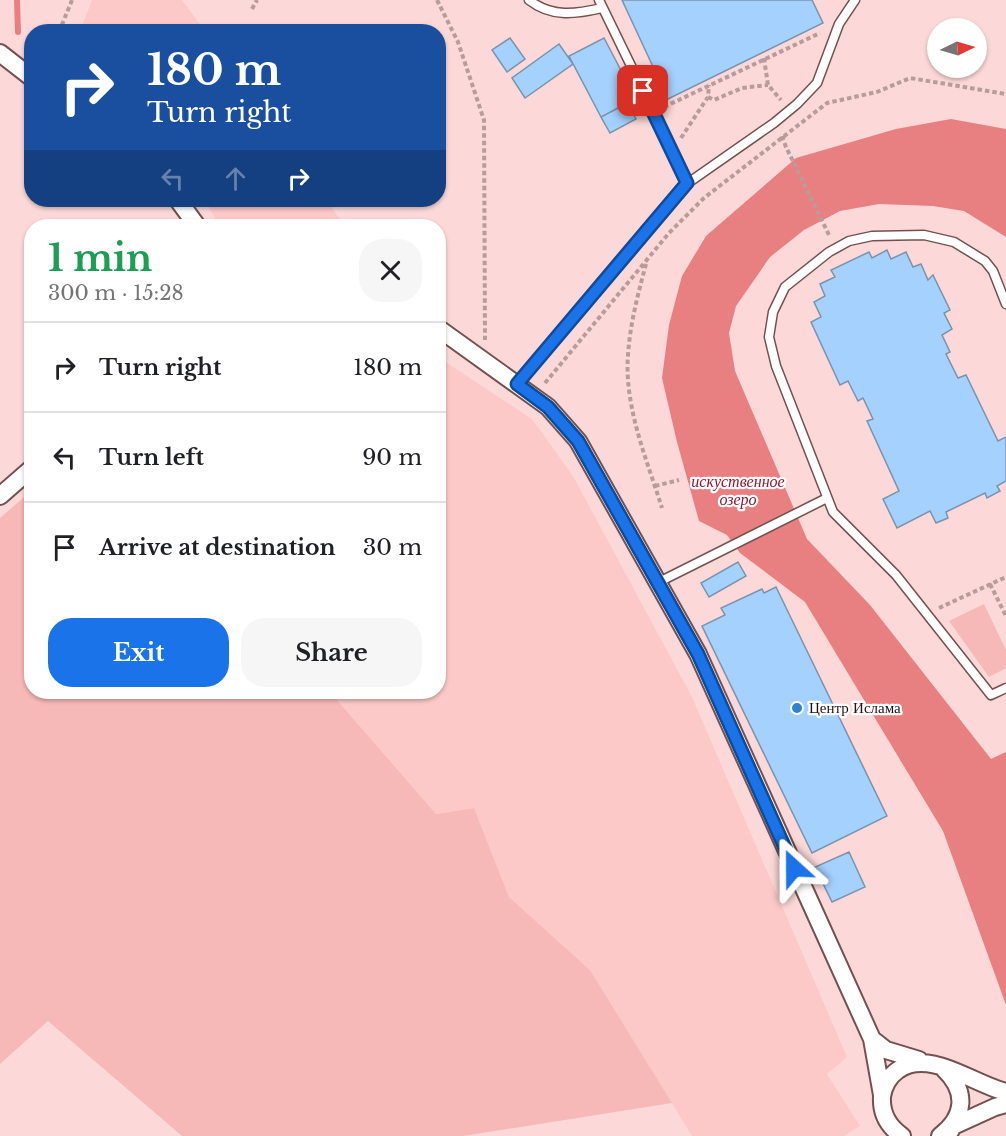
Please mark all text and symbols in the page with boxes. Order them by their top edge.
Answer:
north arrow [927,18,987,78]
map controls [927,18,987,78]
text: 180 m [147,44,281,96]
icon: right [48,48,126,126]
pin [617,65,668,116]
icon: arrive [626,74,659,107]
text: Turn right [147,96,291,129]
icon: left [156,162,189,195]
icon: ahead [219,162,252,195]
icon: right [282,162,315,195]
text: 1 min [48,236,152,281]
button: close [359,239,422,302]
text: 300 m · 15:28 [48,281,184,305]
icon: right [48,351,81,384]
text: Turn right [99,354,221,381]
text: 180 m [353,354,422,381]
icon: left [48,441,81,474]
text: Turn left [99,444,204,471]
text: 90 m [362,444,422,471]
water label: искуственное озеро [691,471,785,509]
icon: arrive [48,531,81,564]
text: Arrive at destination [99,534,336,561]
text: 30 m [363,534,422,561]
button: Exit [48,618,229,687]
button: Share [241,618,422,687]
place label: Центр Ислама [809,698,901,717]
marker: Центр Ислама [790,701,804,715]
position arrow [762,836,826,900]

